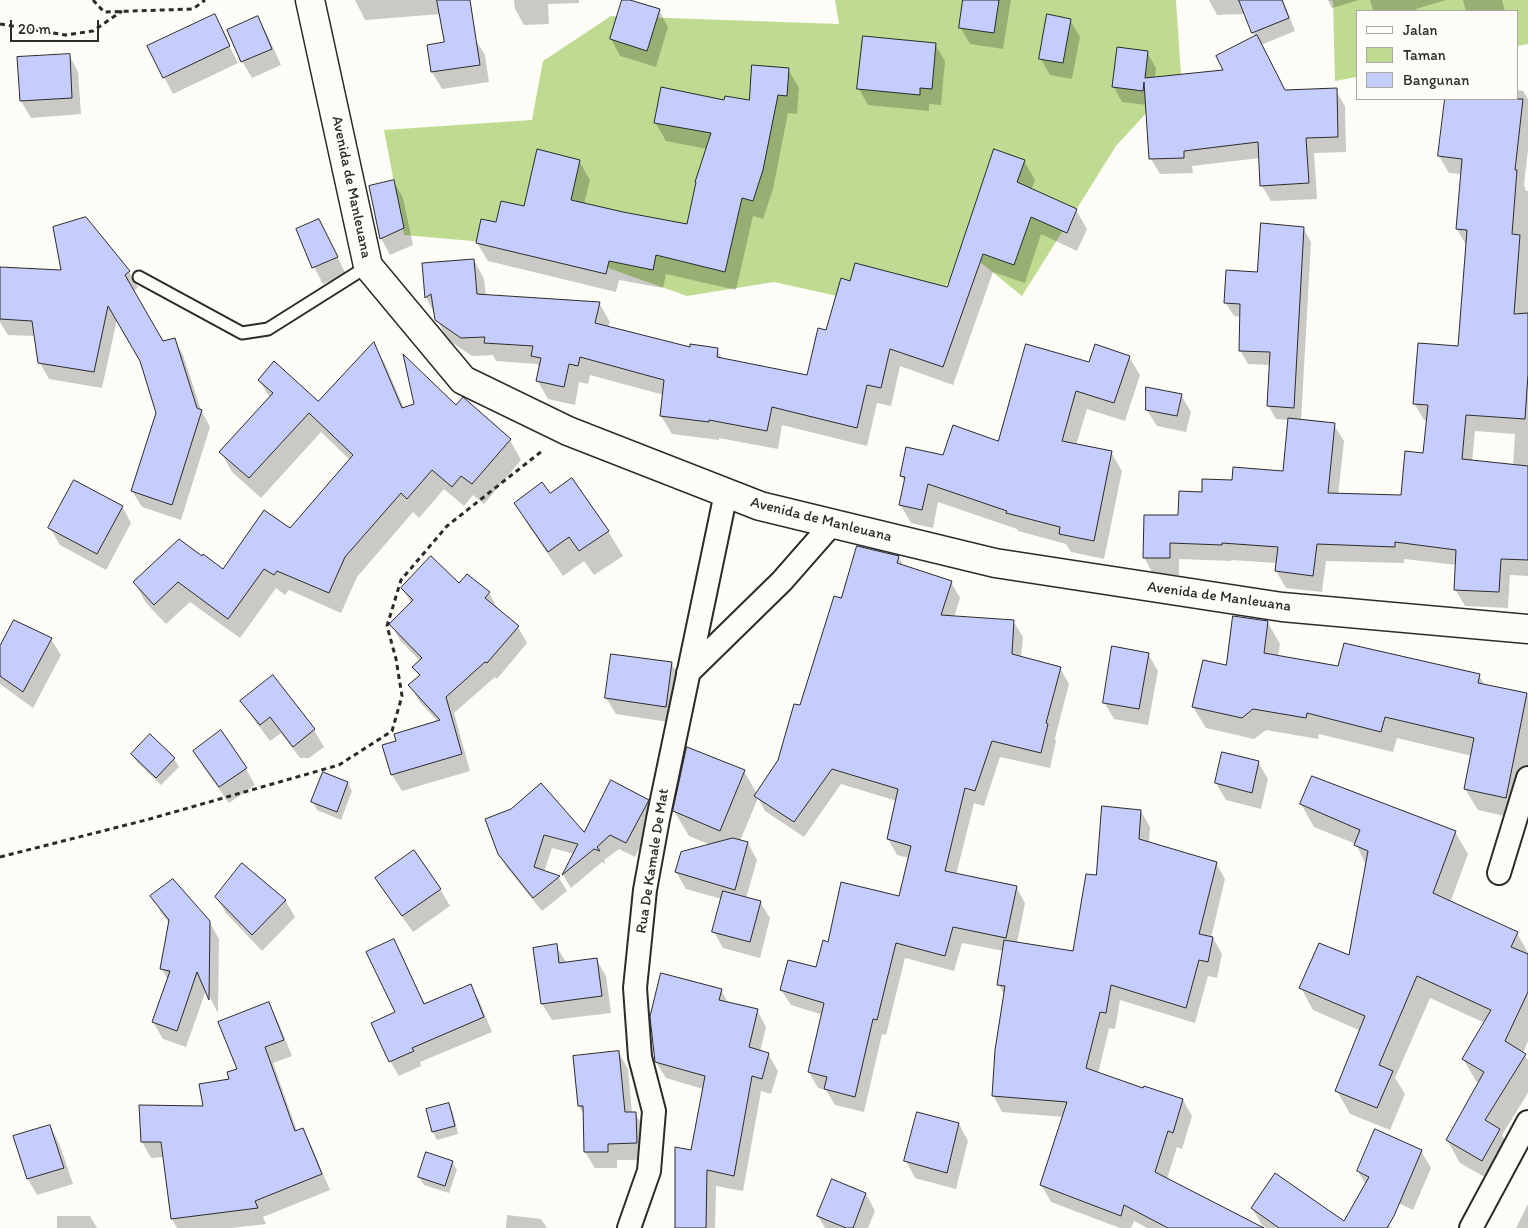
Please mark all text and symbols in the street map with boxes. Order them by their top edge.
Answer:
scale bar [12,10,101,42]
legend [1356,10,1518,100]
text: 20 m [18,20,51,38]
text: Jalan [1403,21,1437,39]
text: Taman [1403,46,1446,64]
text: Bangunan [1403,71,1470,89]
street label: Avenida de Manleuana [327,114,375,260]
street label: Avenida de Manleuana [749,494,893,546]
street label: Avenida de Manleuana [1146,578,1292,616]
street label: Rua De Kamale De Mat [633,787,673,935]

